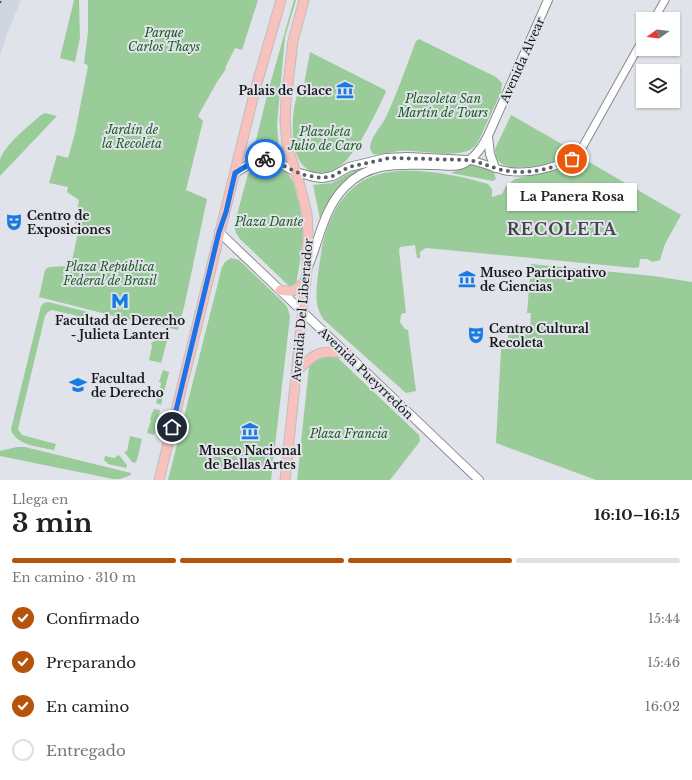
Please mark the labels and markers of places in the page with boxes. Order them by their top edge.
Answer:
museum icon: Palais de Glace [335,80,355,100]
place label: Palais de Glace [238,83,332,98]
pin [555,142,589,176]
callout: La Panera Rosa [507,183,637,211]
place label: Centro de Exposiciones [27,208,111,237]
theatre icon: Centro de Exposiciones [4,212,24,232]
place label: Museo Participativo de Ciencias [480,265,606,294]
museum icon: Museo Participativo de Ciencias [457,269,477,289]
metro station icon: Facultad de Derecho - Julieta Lanteri [110,291,130,311]
place label: Facultad de Derecho - Julieta Lanteri [55,313,185,342]
place label: Centro Cultural Recoleta [489,321,590,350]
theatre icon: Centro Cultural Recoleta [466,325,486,345]
place label: Facultad de Derecho [91,371,164,400]
school or university icon: Facultad de Derecho [68,375,88,395]
pin [155,410,189,444]
museum icon: Museo Nacional de Bellas Artes [240,421,260,441]
place label: Museo Nacional de Bellas Artes [199,443,302,472]

